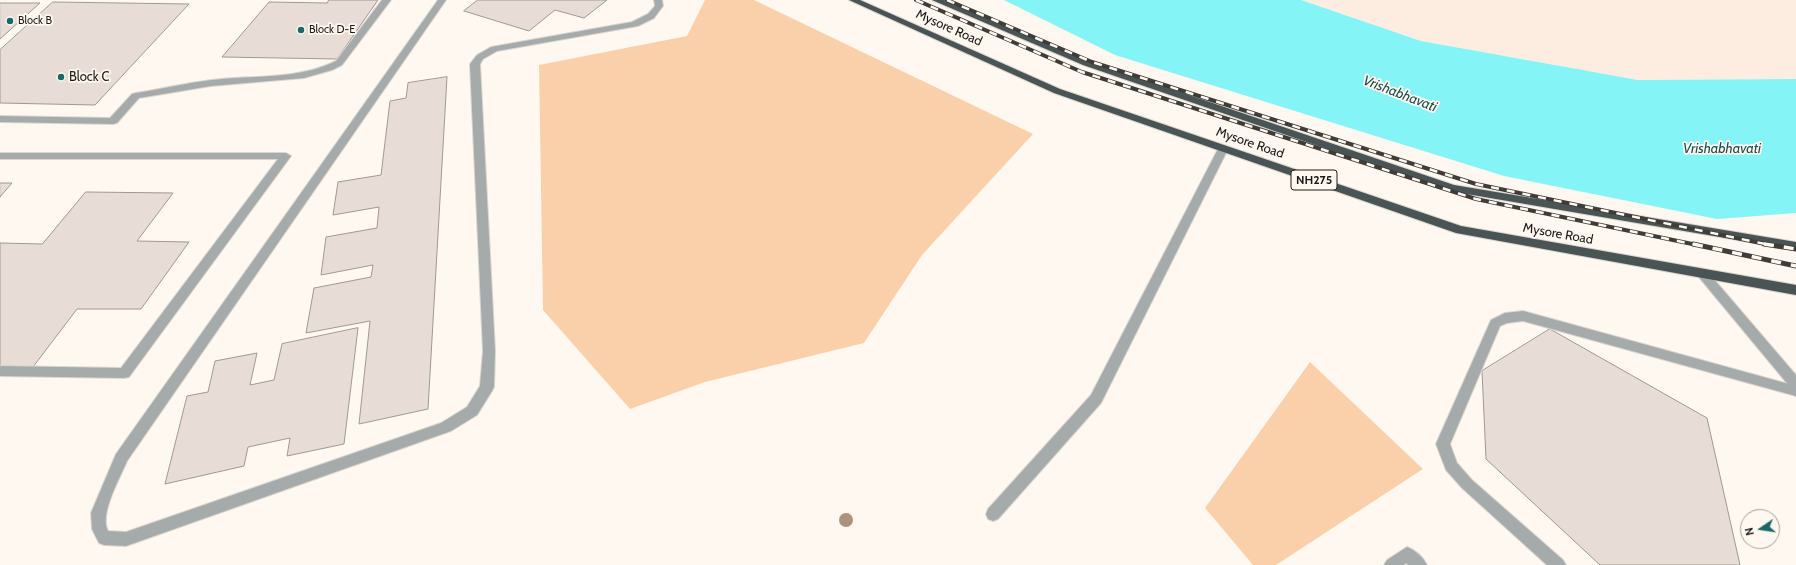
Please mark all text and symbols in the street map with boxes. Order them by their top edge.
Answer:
street label: Mysore Road [913,6,985,50]
place label: Block B [18,14,52,28]
marker: Block B [5,16,15,26]
place label: Block D-E [309,23,355,37]
marker: Block D-E [296,25,306,35]
place label: Block C [69,69,109,85]
marker: Block C [56,72,66,82]
water label: Vrishabhavati [1361,72,1439,116]
street label: Mysore Road [1214,124,1286,162]
water label: Vrishabhavati [1683,141,1761,157]
road number: NH275 [1291,170,1337,190]
street label: Mysore Road [1522,220,1594,248]
north arrow [1740,509,1780,549]
text: N [1742,526,1757,537]

